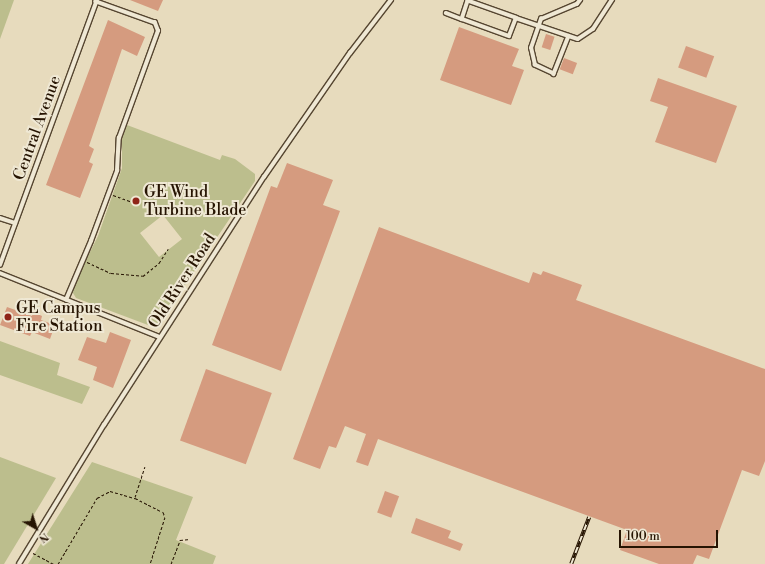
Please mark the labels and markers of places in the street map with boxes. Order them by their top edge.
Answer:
place label: GE Wind Turbine Blade [144,182,246,220]
marker: GE Wind Turbine Blade [131,196,141,206]
place label: GE Campus Fire Station [16,298,102,336]
marker: GE Campus Fire Station [3,312,13,322]

